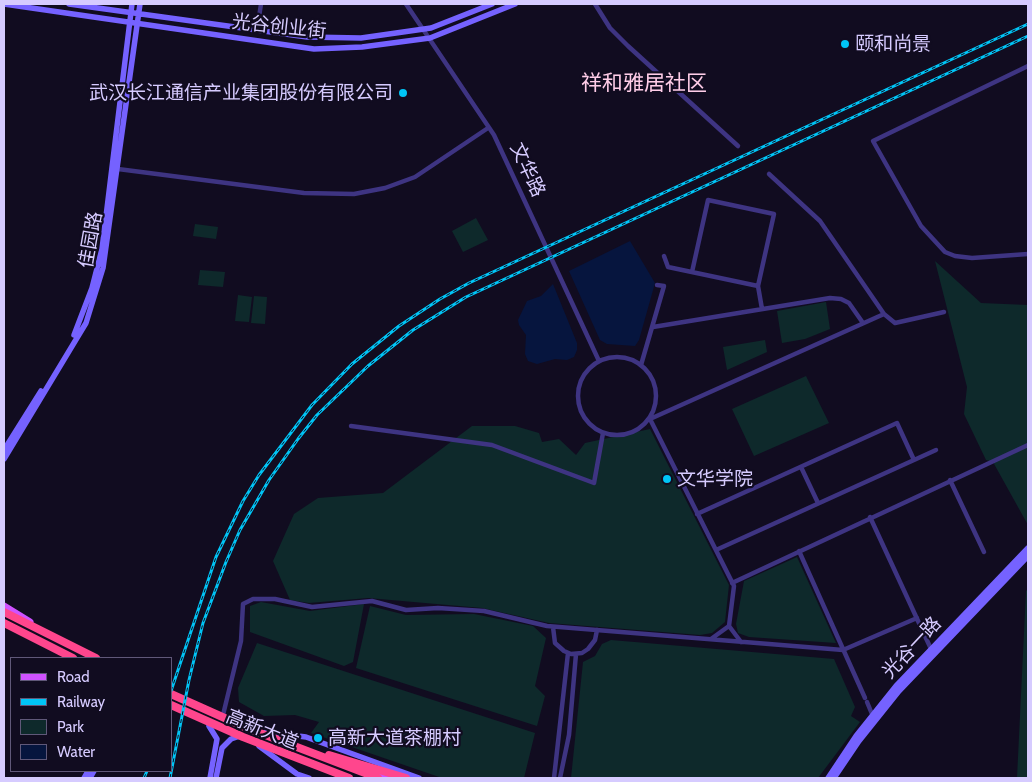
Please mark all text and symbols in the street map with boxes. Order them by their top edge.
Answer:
street label: 光谷创业街 [231,11,327,43]
place label: 颐和尚景 [855,33,931,55]
marker: 颐和尚景 [839,38,851,50]
district label: 祥和雅居社区 [581,71,707,97]
place label: 武汉长江通信产业集团股份有限公司 [89,82,393,104]
marker: 武汉长江通信产业集团股份有限公司 [397,87,409,99]
street label: 文华路 [505,139,549,201]
street label: 佳园路 [75,210,107,270]
place label: 文华学院 [677,468,753,490]
marker: 文华学院 [661,473,673,485]
street label: 光谷一路 [878,612,946,684]
legend [10,657,172,772]
text: Road [57,668,90,686]
text: Railway [57,693,105,711]
street label: 高新大道 [222,705,302,755]
text: Park [57,718,84,736]
place label: 高新大道茶棚村 [328,727,461,749]
marker: 高新大道茶棚村 [312,732,324,744]
text: Water [57,743,95,761]

